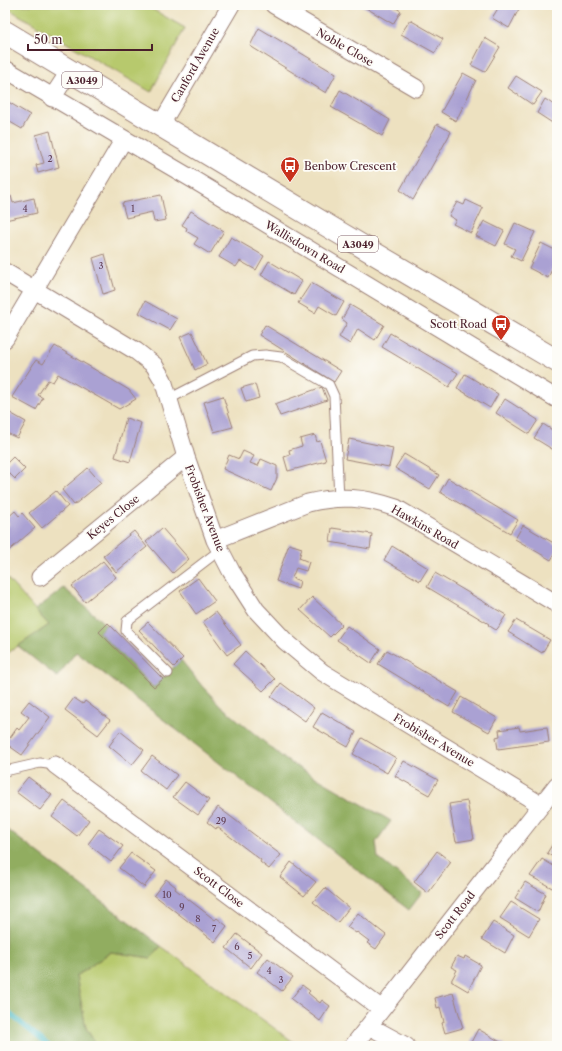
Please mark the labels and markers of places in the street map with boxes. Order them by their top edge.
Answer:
bus stop icon: Benbow Crescent [279,155,301,183]
place label: Benbow Crescent [304,159,396,173]
bus stop icon: Scott Road [490,313,512,341]
place label: Scott Road [430,317,487,331]

